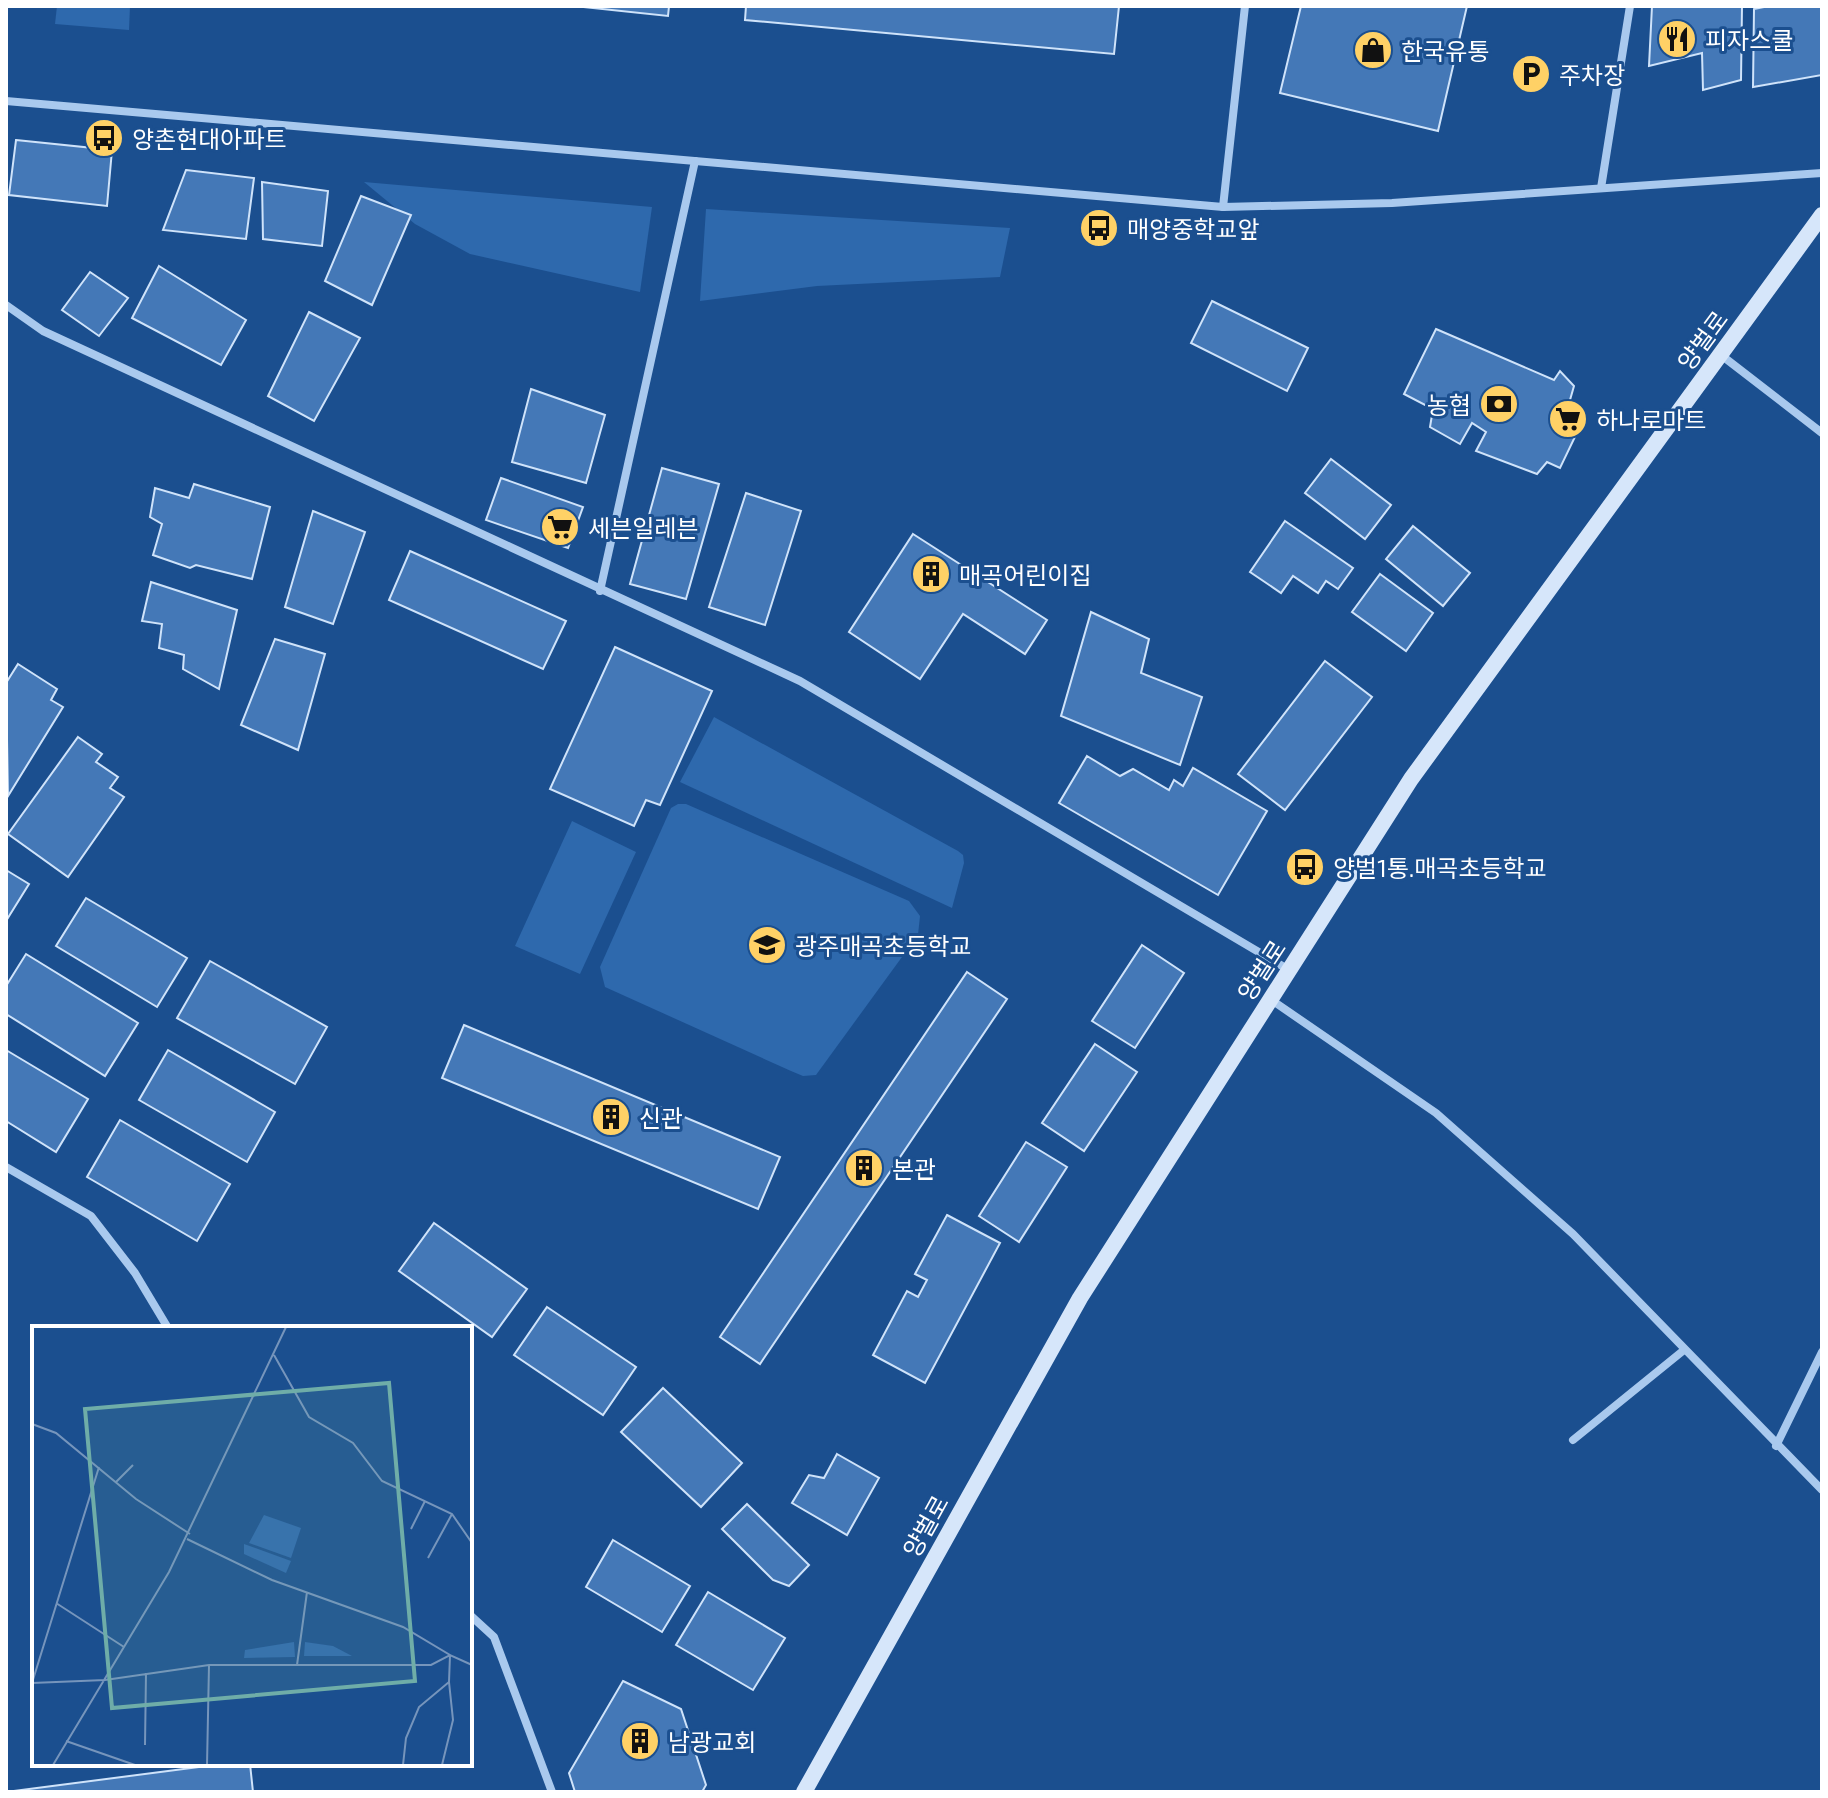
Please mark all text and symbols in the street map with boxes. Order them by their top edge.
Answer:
restaurant icon: 피자스쿨 [1656,18,1698,60]
place label: 피자스쿨 [1705,25,1793,54]
shop icon: 한국유통 [1352,29,1394,71]
place label: 한국유통 [1401,36,1489,65]
parking icon: 주차장 [1510,53,1552,95]
place label: 주차장 [1559,60,1625,89]
bus stop icon: 양촌현대아파트 [83,117,125,159]
place label: 양촌현대아파트 [132,124,287,153]
bus stop icon: 매양중학교앞 [1078,207,1120,249]
place label: 매양중학교앞 [1127,214,1259,243]
street label: 양벌로 [1671,305,1733,375]
bank icon: 농협 [1478,383,1520,425]
place label: 농협 [1427,390,1471,419]
supermarket icon: 하나로마트 [1547,398,1589,440]
place label: 하나로마트 [1596,405,1706,434]
supermarket icon: 세븐일레븐 [539,506,581,548]
place label: 세븐일레븐 [588,513,698,542]
building icon: 매곡어린이집 [910,553,952,595]
place label: 매곡어린이집 [959,560,1091,589]
bus stop icon: 양벌1통.매곡초등학교 [1284,846,1326,888]
place label: 양벌1통.매곡초등학교 [1333,853,1547,882]
school or university icon: 광주매곡초등학교 [746,924,788,966]
place label: 광주매곡초등학교 [795,931,972,960]
street label: 양벌로 [1231,934,1291,1006]
building icon: 신관 [590,1096,632,1138]
place label: 신관 [639,1103,683,1132]
building icon: 본관 [843,1147,885,1189]
place label: 본관 [892,1154,936,1183]
inset map [32,1326,472,1766]
street label: 양벌로 [896,1490,954,1562]
building icon: 남광교회 [619,1720,661,1762]
place label: 남광교회 [668,1727,756,1756]

